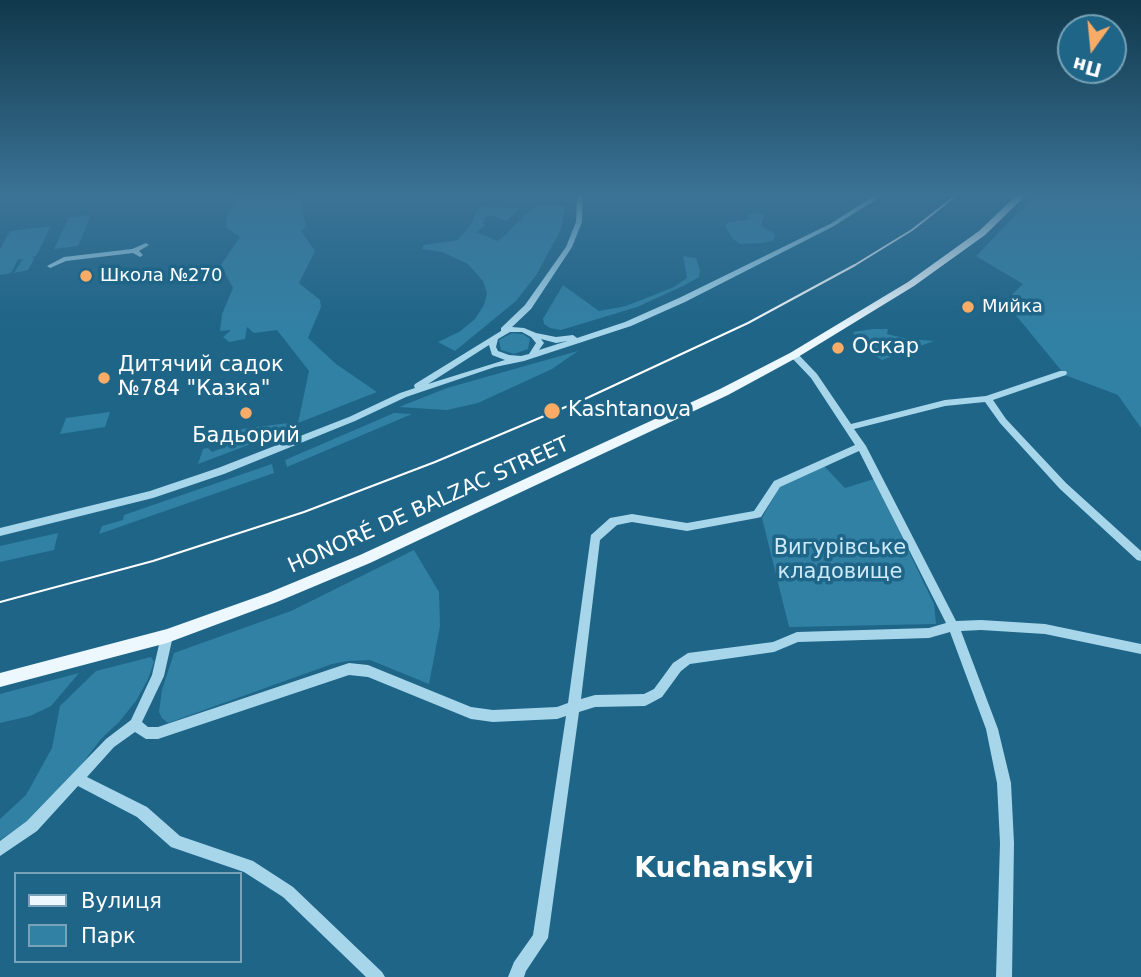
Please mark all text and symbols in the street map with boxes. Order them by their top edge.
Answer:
north arrow [1057,14,1127,84]
text: Пн [1070,53,1104,82]
place label: Школа №270 [100,265,222,287]
marker: Школа №270 [78,268,94,284]
place label: Мийка [982,296,1043,318]
marker: Мийка [960,299,976,315]
place label: Оскар [852,335,919,361]
marker: Оскар [830,340,846,356]
place label: Дитячий садок №784 "Казка" [118,353,284,403]
marker: Дитячий садок №784 "Казка" [96,370,112,386]
place label: Kashtanova [568,398,691,424]
marker: Kashtanova [542,401,562,421]
marker: Бадьорий [238,405,254,421]
place label: Бадьорий [192,424,300,450]
street label: HONORÉ DE BALZAC STREET [284,432,574,580]
park label: Вигурівське кладовище [774,536,906,586]
district label: Kuchanskyi [634,853,814,887]
legend [14,872,242,963]
text: Вулиця [81,889,162,913]
text: Парк [81,924,136,948]

